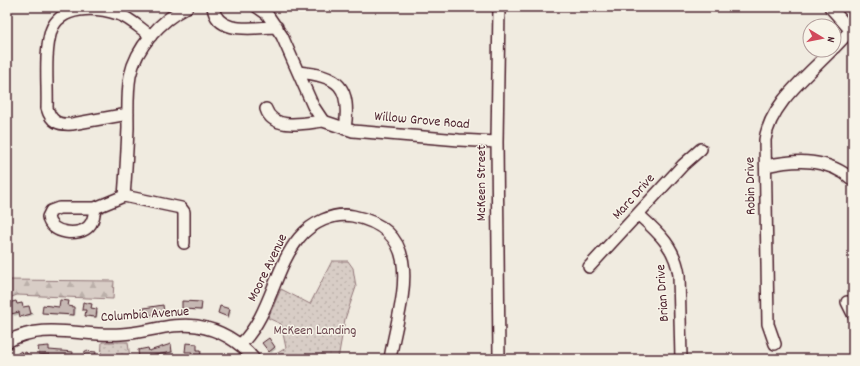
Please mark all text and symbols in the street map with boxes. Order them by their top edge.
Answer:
north arrow [802,18,842,58]
text: N [821,35,838,44]
street label: Willow Grove Road [374,107,470,135]
street label: McKeen Street [472,145,492,221]
street label: Robin Drive [740,157,762,215]
street label: Marc Drive [608,170,660,224]
street label: Moore Avenue [243,231,293,305]
street label: Brian Drive [651,264,675,322]
street label: Columbia Avenue [100,302,190,328]
park label: McKeen Landing [274,321,356,341]

